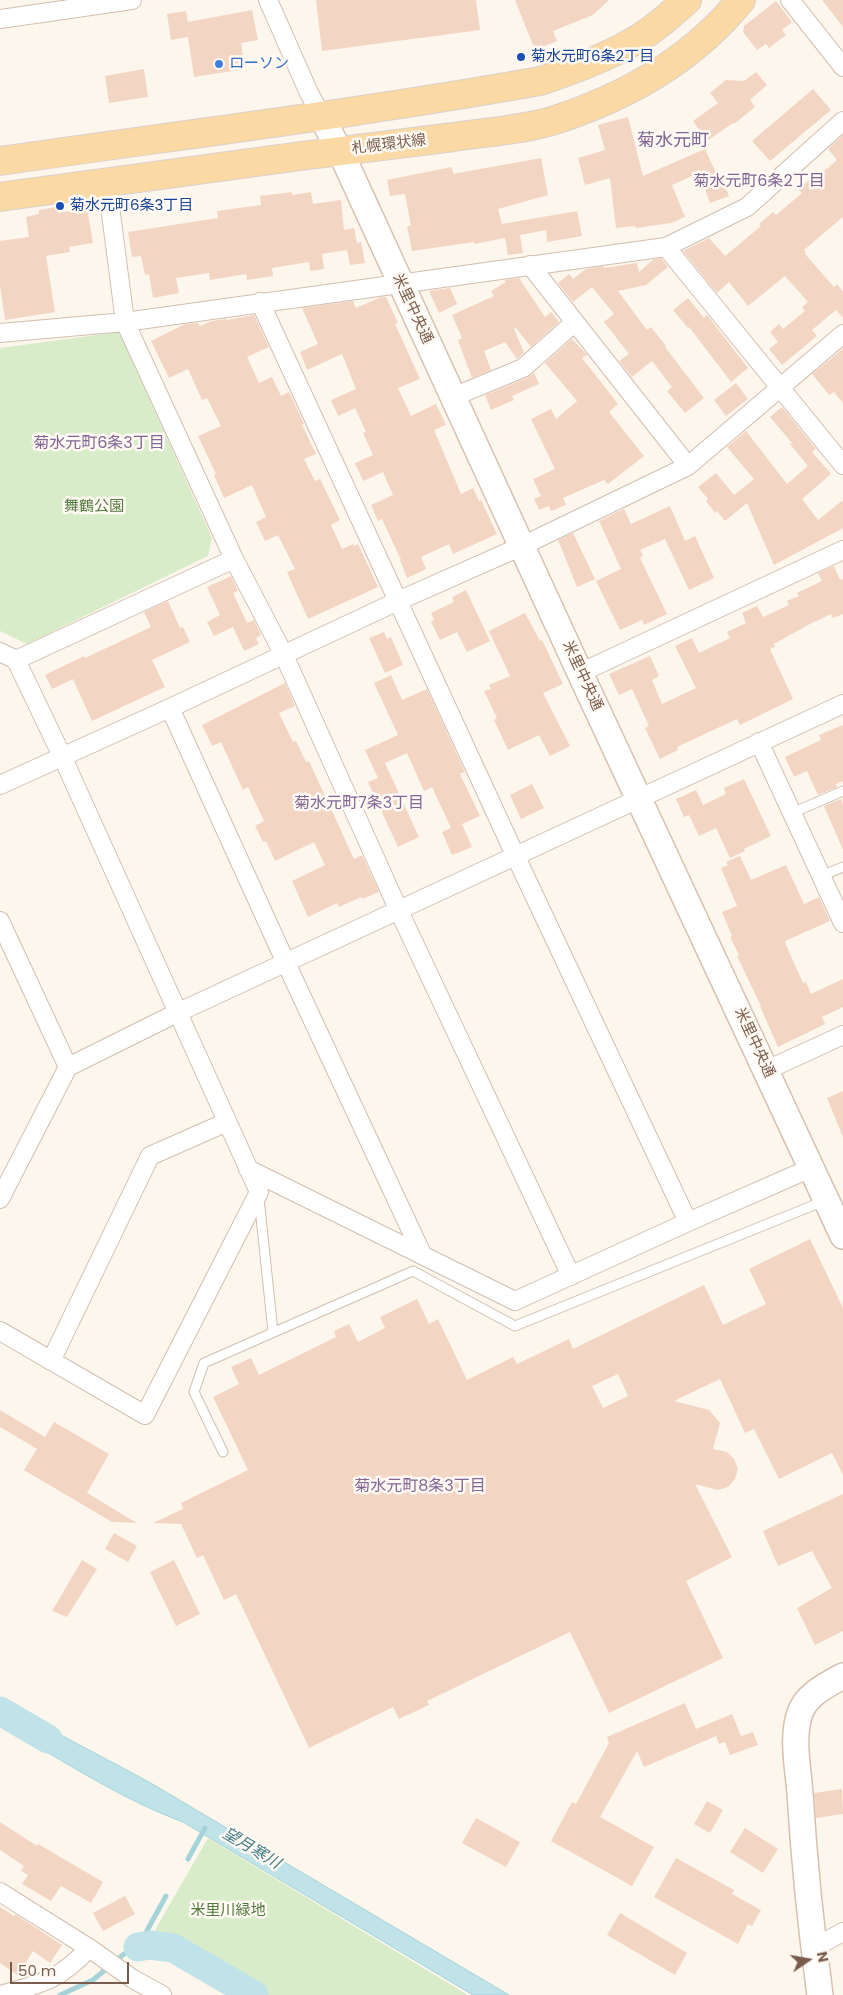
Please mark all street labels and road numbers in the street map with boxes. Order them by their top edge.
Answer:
street label: 札幌環状線 [351,131,427,159]
street label: 米里中央通 [388,271,436,347]
street label: 米里中央通 [558,638,606,714]
street label: 米里中央通 [730,1005,778,1081]

